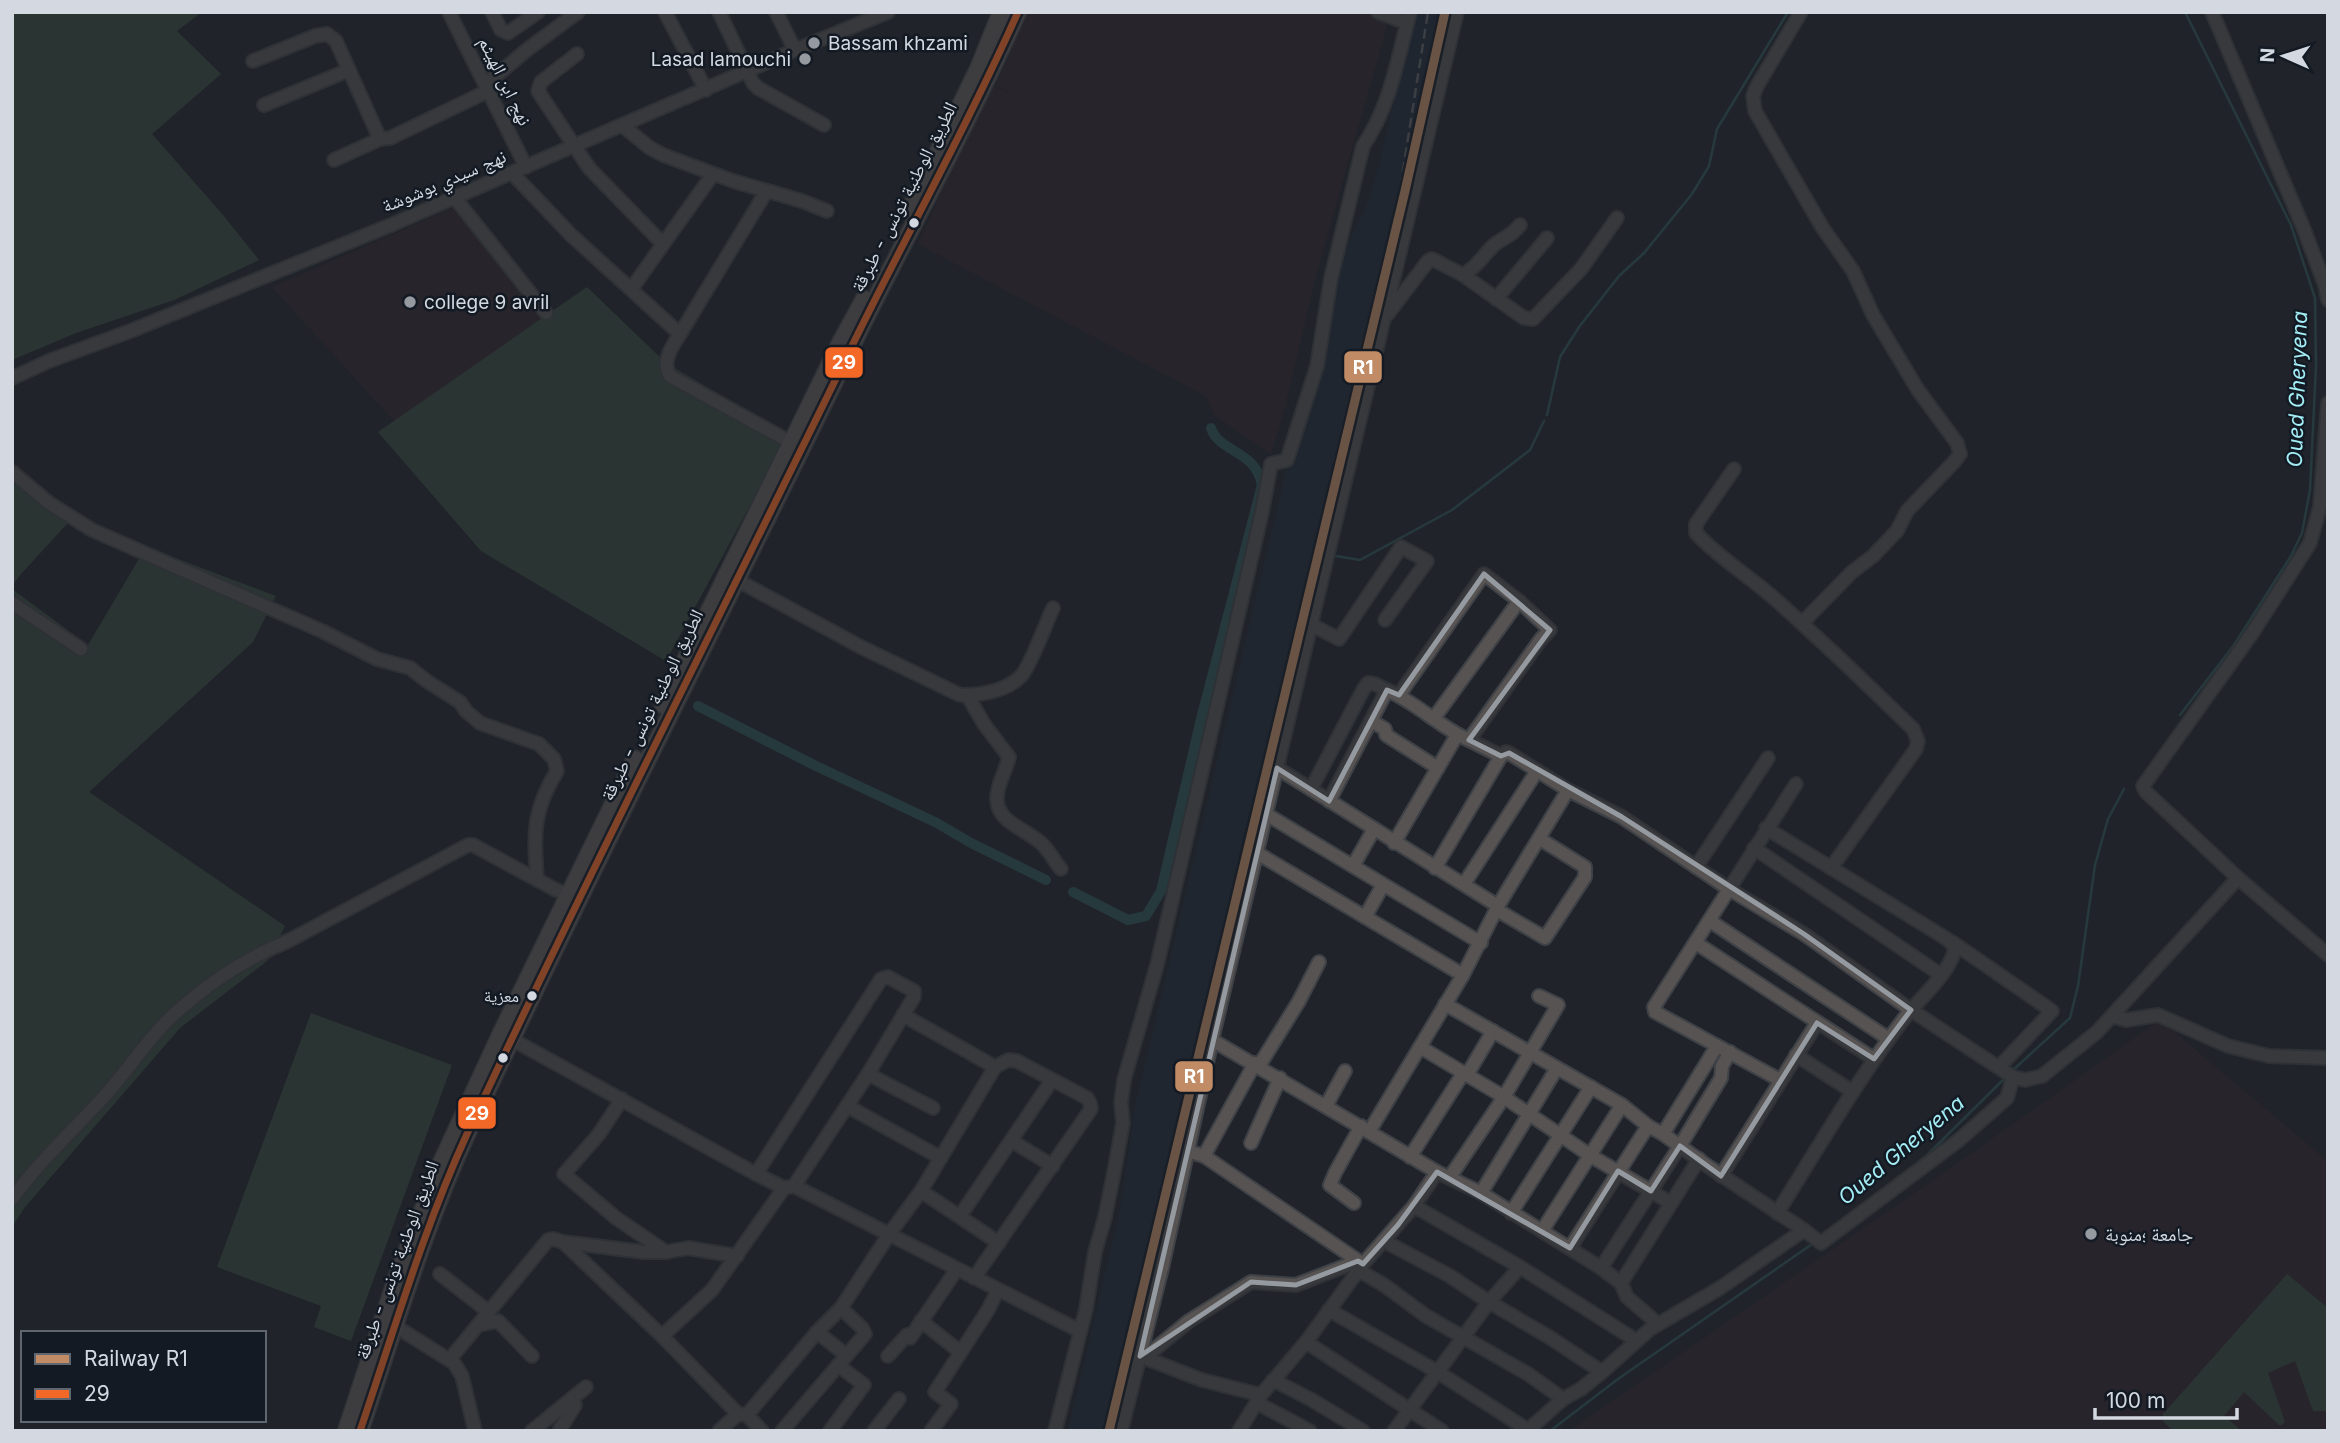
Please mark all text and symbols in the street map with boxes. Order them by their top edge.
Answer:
north arrow [2249,21,2319,91]
place label: Bassam khzami [828,32,968,55]
street label: نهج ابن الهيثم [473,33,536,130]
marker: Bassam khzami [806,35,822,51]
text: N [2256,47,2279,63]
place label: Lasad lamouchi [651,48,791,71]
marker: Lasad lamouchi [797,51,813,67]
street label: الطريق الوطنية تونس - طبرقة [846,98,962,296]
street label: نهج سيدي بوشوشة [379,145,511,221]
unlabelled marker [907,216,921,230]
place label: college 9 avril [424,291,549,314]
marker: college 9 avril [402,294,418,310]
water label: Oued Gheryena [2282,310,2312,468]
line badge: 29 [824,346,864,379]
line badge: R1 [1343,350,1383,384]
text: 29 [832,351,856,374]
text: R1 [1353,356,1373,379]
street label: الطريق الوطنية تونس - طبرقة [596,605,708,805]
place label: معزية [484,986,519,1006]
marker: معزية [525,989,539,1003]
unlabelled marker [496,1051,510,1065]
line badge: R1 [1174,1060,1214,1093]
text: R1 [1184,1065,1204,1088]
water label: Oued Gheryena [1833,1090,1969,1210]
line badge: 29 [457,1096,497,1130]
text: 29 [465,1102,489,1125]
street label: الطريق الوطنية تونس - طبرقة [350,1157,444,1363]
place label: جامعة ؛منوبة [2105,1223,2193,1246]
marker: جامعة ؛منوبة [2083,1226,2099,1242]
legend [21,1331,266,1422]
text: Railway R1 [84,1346,188,1371]
scale bar [2095,1376,2237,1420]
text: 29 [84,1381,110,1406]
text: 100 m [2106,1388,2165,1413]

